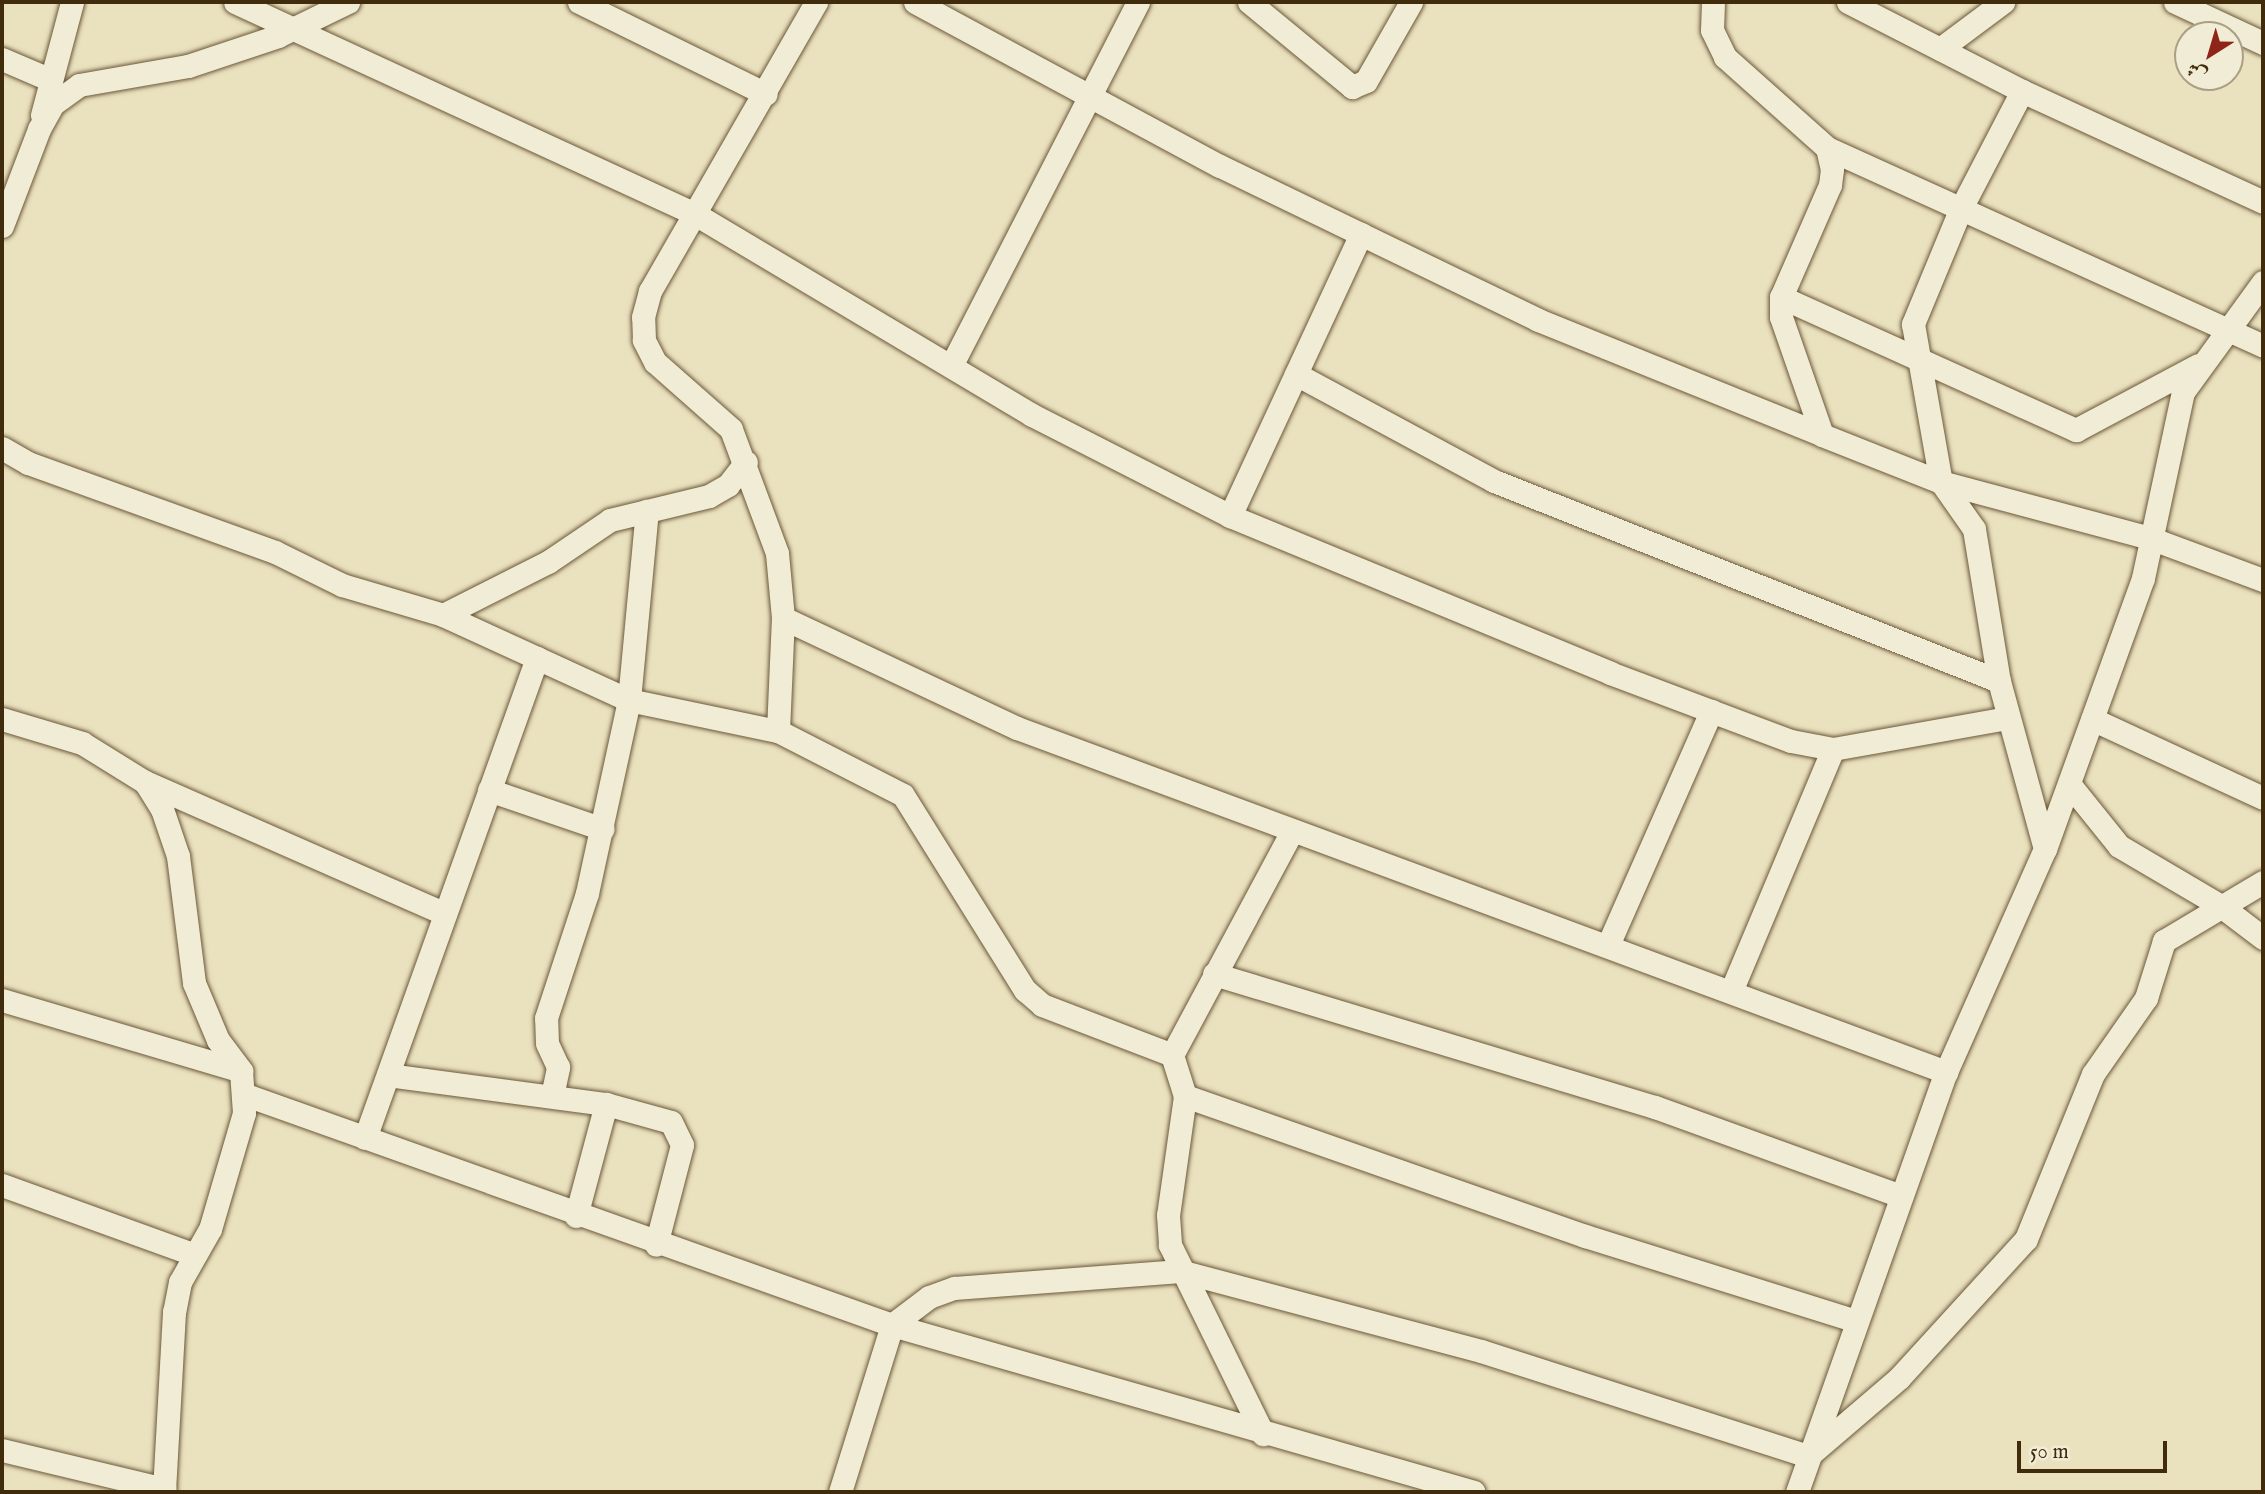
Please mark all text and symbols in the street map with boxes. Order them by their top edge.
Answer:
north arrow [2174,21,2244,91]
text: ش [2183,56,2212,86]
scale bar [2020,1428,2170,1472]
text: 50 m [2030,1439,2069,1466]

